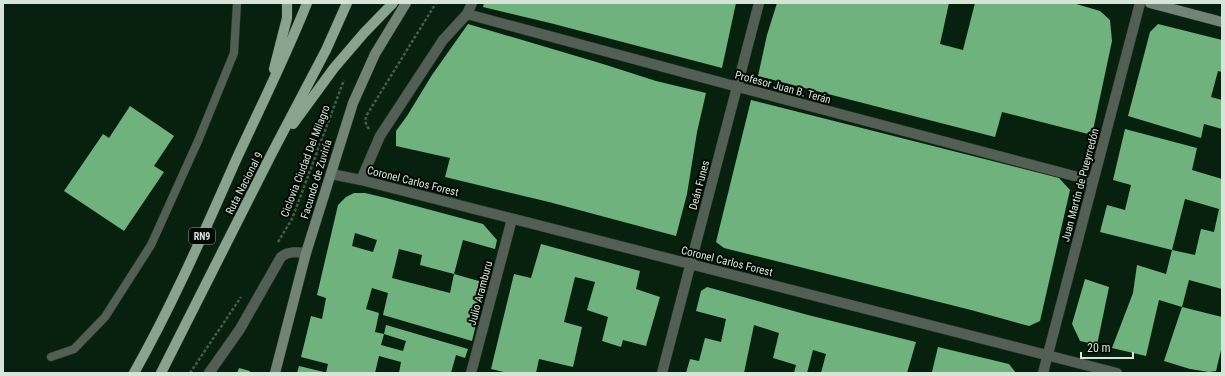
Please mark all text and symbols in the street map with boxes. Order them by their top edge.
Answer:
street label: Profesor Juan B. Terán [733,68,832,107]
street label: Ciclovia Ciudad Del Milagro [278,103,333,219]
street label: Juan Martín de Pueyrredón [1059,127,1102,243]
street label: Facundo de Zuviría [298,138,335,220]
street label: Ruta Nacional 9 [223,150,266,217]
street label: Deán Funes [687,159,712,211]
street label: Coronel Carlos Forest [366,164,460,199]
road number: RN9 [189,228,215,244]
street label: Coronel Carlos Forest [680,244,774,279]
street label: Julio Aramburu [466,259,495,327]
scale bar [1081,334,1133,360]
text: 20 m [1087,341,1111,355]

